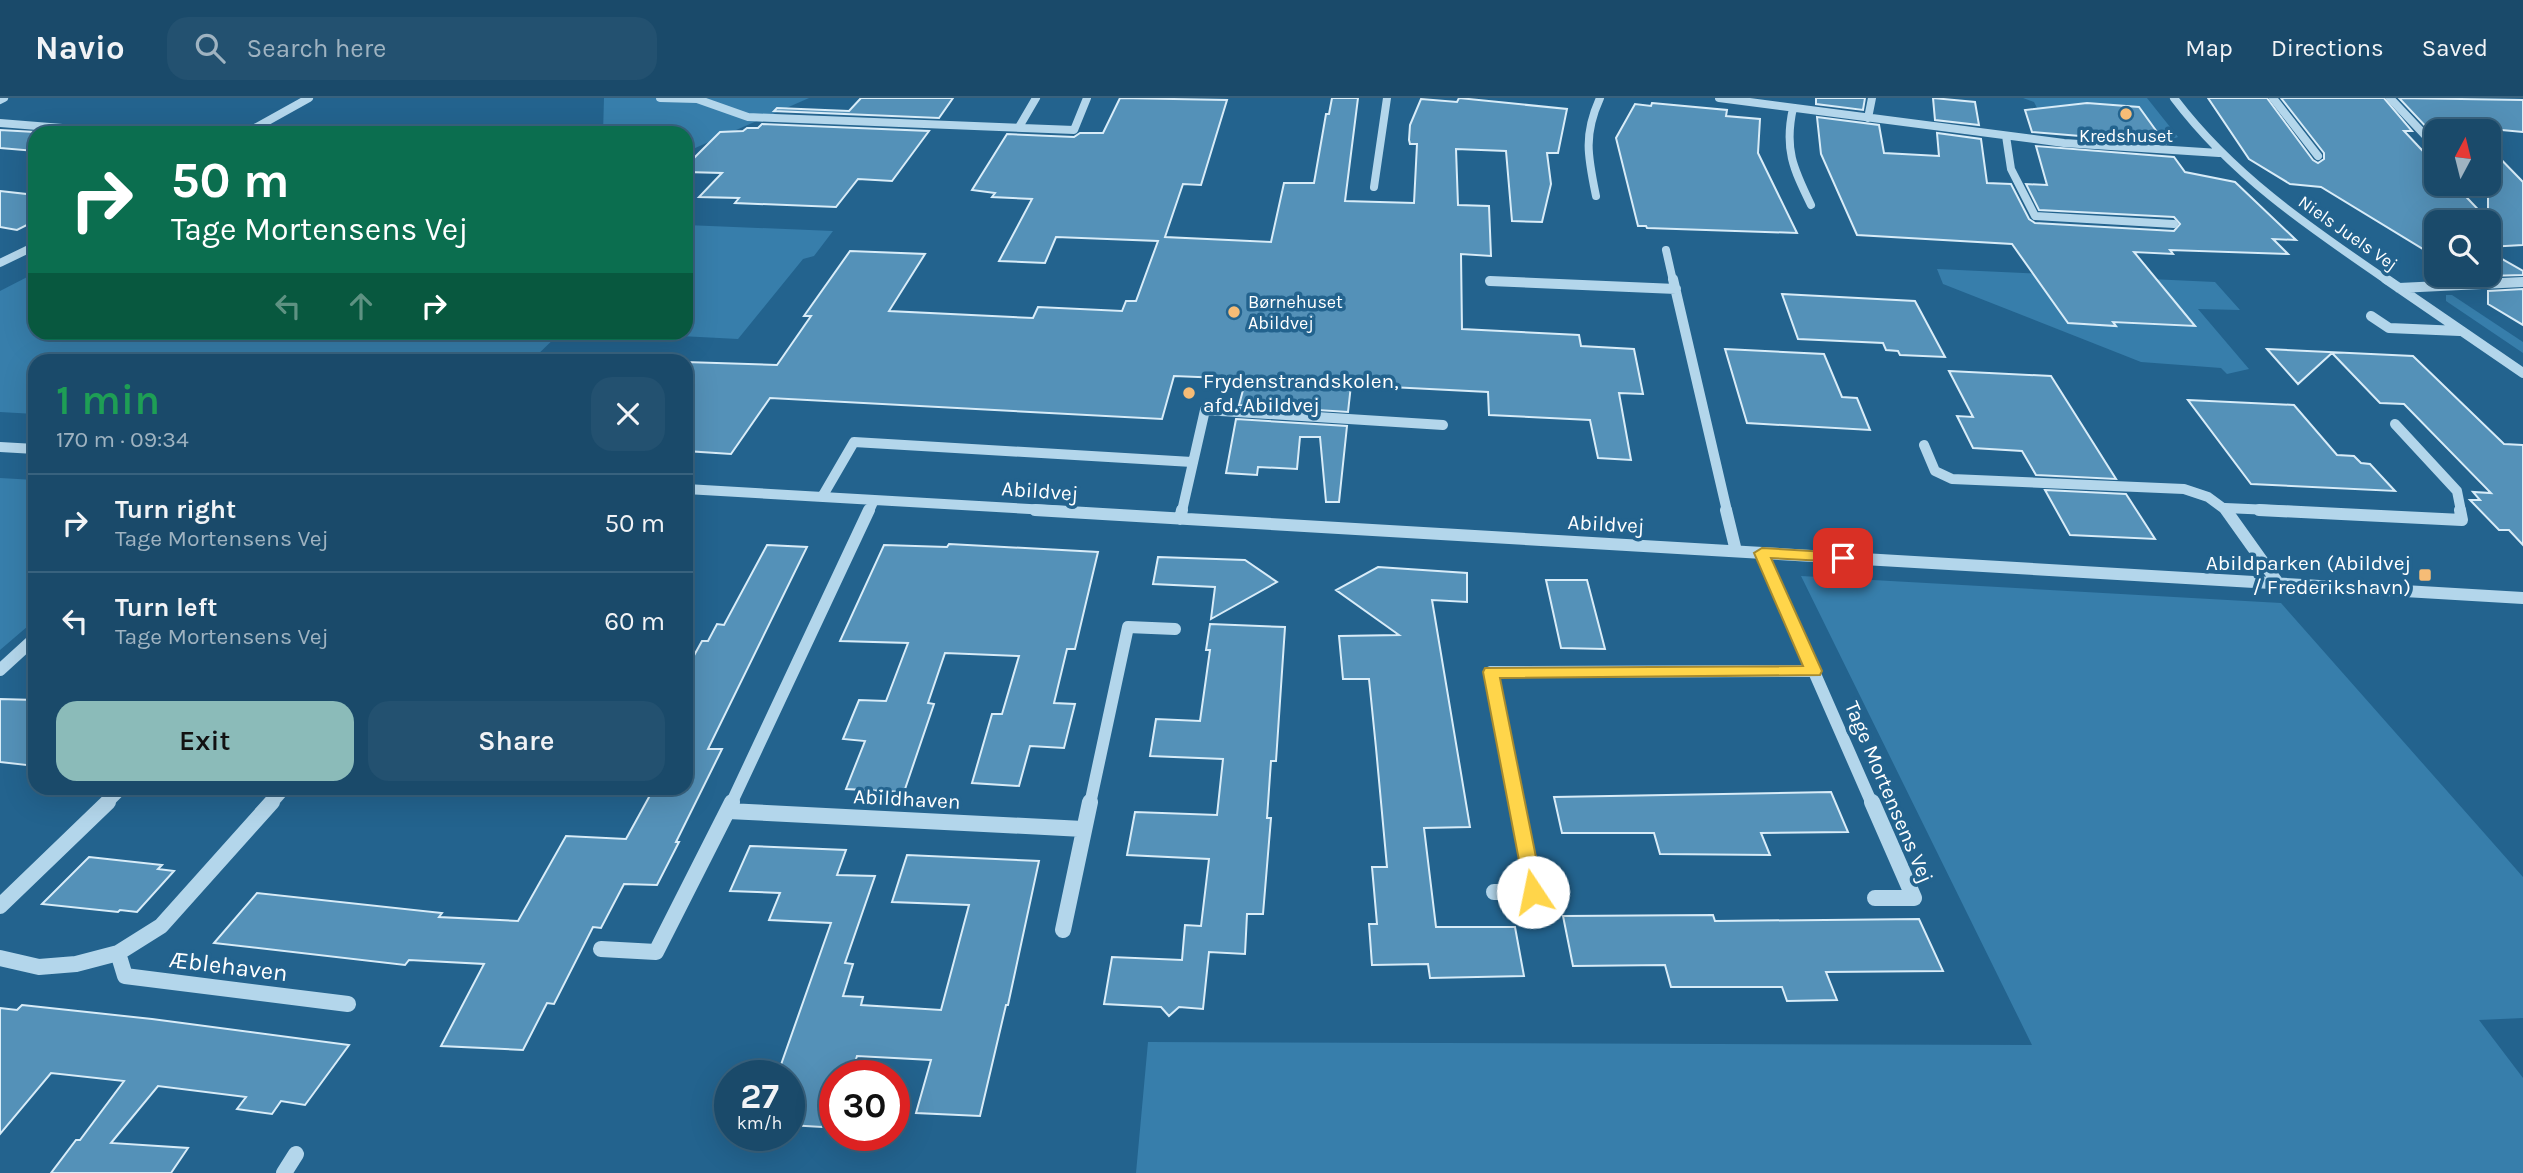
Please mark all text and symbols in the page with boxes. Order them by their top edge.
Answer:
search box [167,17,657,80]
text: Navio [35,29,125,67]
icon: search [191,29,229,67]
text: Search here [247,33,386,64]
text: Map [2185,34,2233,62]
text: Directions [2271,34,2384,62]
text: Saved [2422,34,2488,62]
marker: Kredshuset [2118,106,2134,122]
north arrow [2424,119,2501,196]
map controls [2424,119,2501,287]
place label: Kredshuset [2079,125,2173,147]
text: 50 m [171,152,289,209]
icon: right [56,154,147,245]
street label: Niels Juels Vej [2294,191,2402,275]
button: search [2424,210,2501,287]
text: Tage Mortensens Vej [171,211,468,248]
icon: left [269,287,307,325]
icon: ahead [342,287,380,325]
icon: right [415,287,453,325]
place label: Børnehuset Abildvej [1248,291,1343,334]
marker: Børnehuset Abildvej [1226,304,1242,320]
place label: Frydenstrandskolen, afd. Abildvej [1203,369,1399,417]
text: 1 min [56,375,160,425]
button: close [591,377,665,451]
marker: Frydenstrandskolen, afd. Abildvej [1181,385,1197,401]
text: 170 m · 09:34 [56,426,189,453]
street label: Abildvej [1001,476,1079,506]
text: Turn right [115,494,236,525]
icon: right [56,504,94,542]
text: 50 m [604,508,665,539]
street label: Abildvej [1567,510,1645,538]
text: Tage Mortensens Vej [115,525,329,552]
pin [1813,528,1873,588]
icon: arrive [1824,539,1862,577]
place label: Abildparken (Abildvej / Frederikshavn) [2206,551,2411,599]
marker: Abildparken (Abildvej / Frederikshavn) [2417,567,2433,583]
text: Turn left [115,592,217,623]
icon: left [56,602,94,640]
text: 60 m [604,606,665,637]
text: Tage Mortensens Vej [115,623,329,650]
street label: Tage Mortensens Vej [1840,698,1938,886]
button: Exit [56,701,354,781]
button: Share [368,701,665,781]
street label: Abildhaven [853,784,961,814]
position arrow [1496,855,1570,929]
street label: Æblehaven [167,945,289,987]
speed limit sign: 30 [819,1060,910,1151]
text: 27 [740,1076,779,1117]
text: km/h [737,1112,782,1134]

